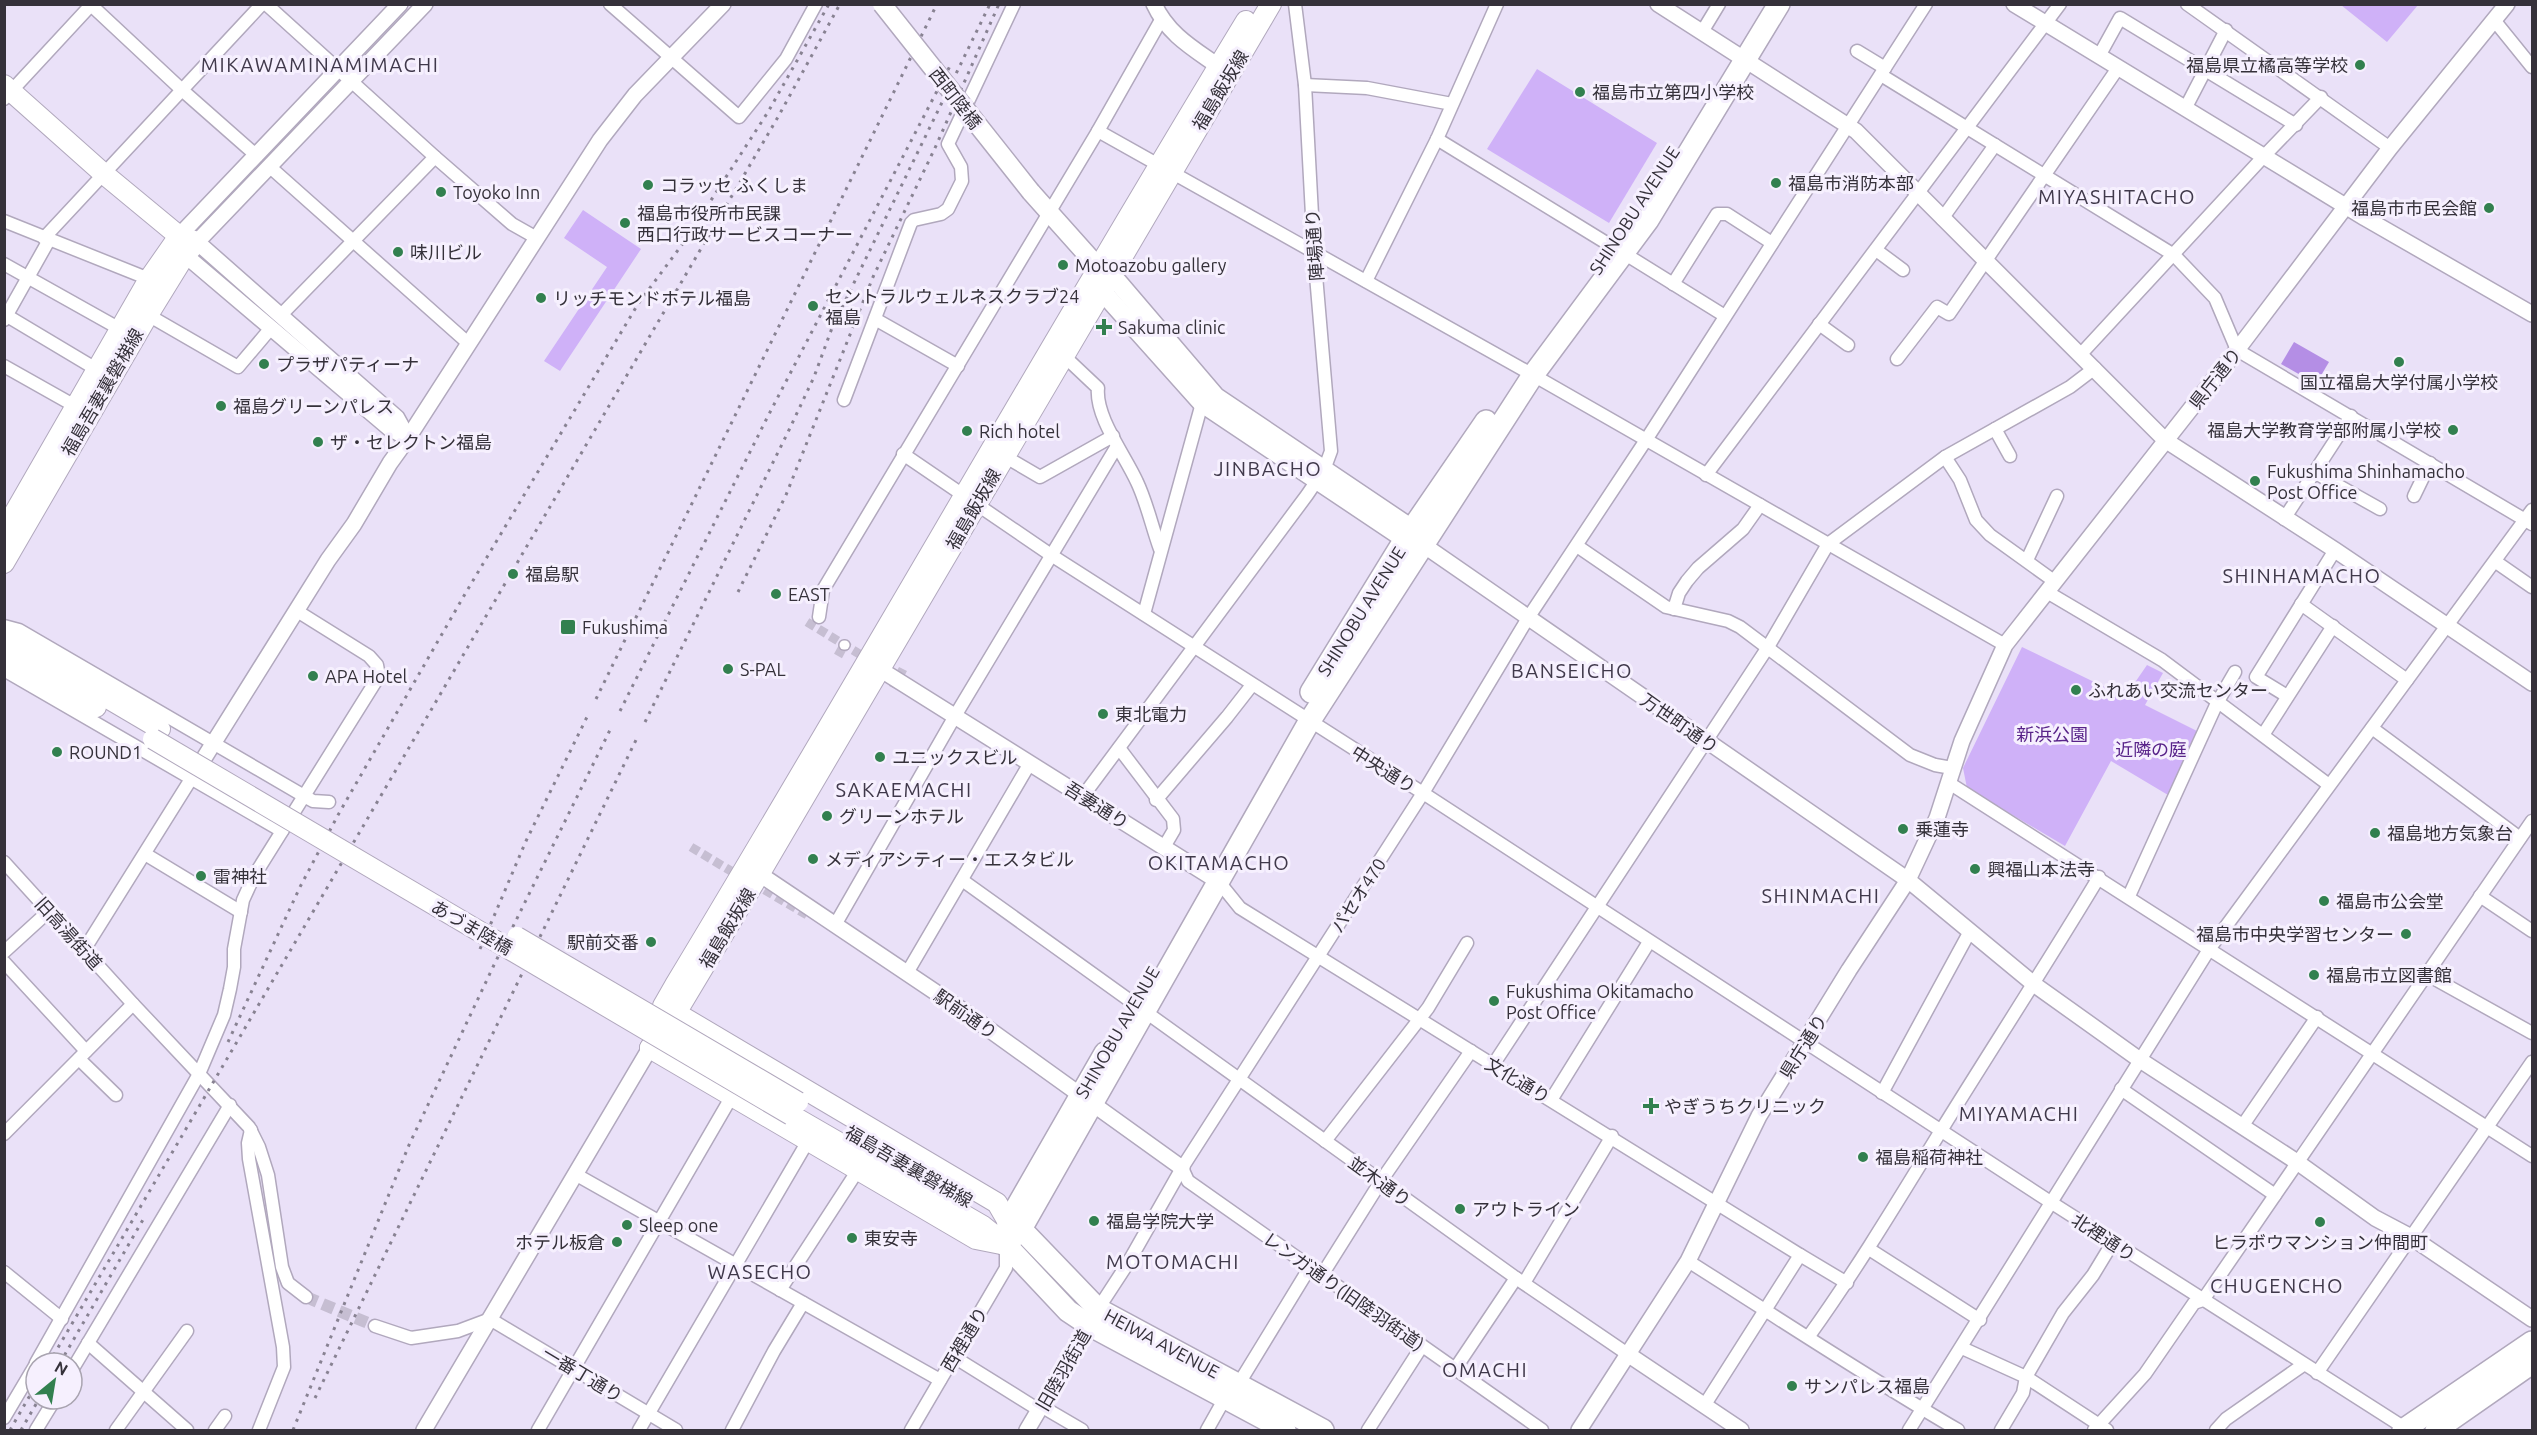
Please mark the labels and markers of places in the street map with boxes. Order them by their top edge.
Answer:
place label: 福島県立橘高等学校 [2186,55,2348,75]
marker: 福島県立橘高等学校 [2353,58,2367,72]
place label: 福島市立第四小学校 [1592,82,1754,102]
marker: 福島市立第四小学校 [1573,85,1587,99]
place label: 福島市消防本部 [1788,173,1914,193]
place label: コラッセ ふくしま [660,175,808,195]
marker: 福島市消防本部 [1769,176,1783,190]
marker: コラッセ ふくしま [641,178,655,192]
place label: Toyoko Inn [453,182,540,202]
marker: Toyoko Inn [434,185,448,199]
place label: 福島市市民会館 [2351,198,2477,218]
marker: 福島市市民会館 [2482,201,2496,215]
place label: 福島市役所市民課 西口行政サービスコーナー [637,203,853,244]
marker: 福島市役所市民課 西口行政サービスコーナー [618,216,632,230]
place label: 味川ビル [410,242,482,262]
marker: 味川ビル [391,245,405,259]
place label: Motoazobu gallery [1075,255,1227,275]
marker: Motoazobu gallery [1056,258,1070,272]
place label: セントラルウェルネスクラブ24 福島 [825,286,1079,327]
place label: リッチモンドホテル福島 [553,288,751,308]
marker: リッチモンドホテル福島 [534,291,548,305]
marker: セントラルウェルネスクラブ24 福島 [806,299,820,313]
place label: Sakuma clinic [1118,317,1225,337]
marker: Sakuma clinic [1095,318,1113,336]
place label: プラザパティーナ [276,354,419,374]
marker: 国立福島大学付属小学校 [2392,355,2406,369]
marker: プラザパティーナ [257,357,271,371]
place label: 国立福島大学付属小学校 [2300,372,2498,392]
place label: 福島グリーンパレス [233,396,394,416]
marker: 福島グリーンパレス [214,399,228,413]
place label: 福島大学教育学部附属小学校 [2207,420,2441,440]
place label: Rich hotel [979,421,1060,441]
marker: 福島大学教育学部附属小学校 [2446,423,2460,437]
marker: Rich hotel [960,424,974,438]
place label: ザ・セレクトン福島 [330,432,492,452]
marker: ザ・セレクトン福島 [311,435,325,449]
place label: Fukushima Shinhamacho Post Office [2267,461,2465,502]
marker: Fukushima Shinhamacho Post Office [2248,474,2262,488]
place label: 福島駅 [525,564,579,584]
marker: 福島駅 [506,567,520,581]
place label: EAST [788,584,830,604]
marker: EAST [769,587,783,601]
place label: Fukushima [582,617,668,637]
marker: Fukushima [559,618,577,636]
place label: S-PAL [740,659,786,679]
marker: S-PAL [721,662,735,676]
place label: APA Hotel [325,666,408,686]
marker: APA Hotel [306,669,320,683]
place label: ふれあい交流センター [2088,680,2268,700]
marker: ふれあい交流センター [2069,683,2083,697]
place label: 東北電力 [1115,704,1187,724]
marker: 東北電力 [1096,707,1110,721]
place label: ROUND1 [69,742,142,762]
marker: ROUND1 [50,745,64,759]
place label: ユニックスビル [892,747,1017,767]
marker: ユニックスビル [873,750,887,764]
place label: グリーンホテル [839,806,964,826]
marker: グリーンホテル [820,809,834,823]
place label: 乗蓮寺 [1915,819,1969,839]
marker: 乗蓮寺 [1896,822,1910,836]
place label: 福島地方気象台 [2387,823,2513,843]
marker: 福島地方気象台 [2368,826,2382,840]
place label: メディアシティー・エスタビル [825,849,1074,869]
marker: メディアシティー・エスタビル [806,852,820,866]
place label: 興福山本法寺 [1987,859,2095,879]
marker: 興福山本法寺 [1968,862,1982,876]
place label: 雷神社 [213,866,267,886]
marker: 雷神社 [194,869,208,883]
place label: 福島市公会堂 [2336,891,2444,911]
marker: 福島市公会堂 [2317,894,2331,908]
place label: 福島市中央学習センター [2196,924,2394,944]
marker: 福島市中央学習センター [2399,927,2413,941]
place label: 駅前交番 [567,932,639,952]
marker: 駅前交番 [644,935,658,949]
place label: 福島市立図書館 [2326,965,2452,985]
marker: 福島市立図書館 [2307,968,2321,982]
place label: Fukushima Okitamacho Post Office [1506,981,1694,1022]
marker: Fukushima Okitamacho Post Office [1487,994,1501,1008]
place label: やぎうちクリニック [1664,1096,1826,1116]
marker: やぎうちクリニック [1642,1097,1660,1115]
place label: 福島稲荷神社 [1875,1147,1983,1167]
marker: 福島稲荷神社 [1856,1150,1870,1164]
place label: アウトライン [1472,1199,1580,1219]
marker: アウトライン [1453,1202,1467,1216]
place label: 福島学院大学 [1106,1211,1214,1231]
marker: 福島学院大学 [1087,1214,1101,1228]
place label: Sleep one [639,1215,718,1235]
marker: ヒラボウマンション仲間町 [2313,1215,2327,1229]
marker: Sleep one [620,1218,634,1232]
place label: 東安寺 [864,1228,918,1248]
marker: 東安寺 [845,1231,859,1245]
place label: ホテル板倉 [515,1232,605,1252]
place label: ヒラボウマンション仲間町 [2212,1232,2428,1252]
marker: ホテル板倉 [610,1235,624,1249]
place label: サンパレス福島 [1804,1376,1930,1396]
marker: サンパレス福島 [1785,1379,1799,1393]

